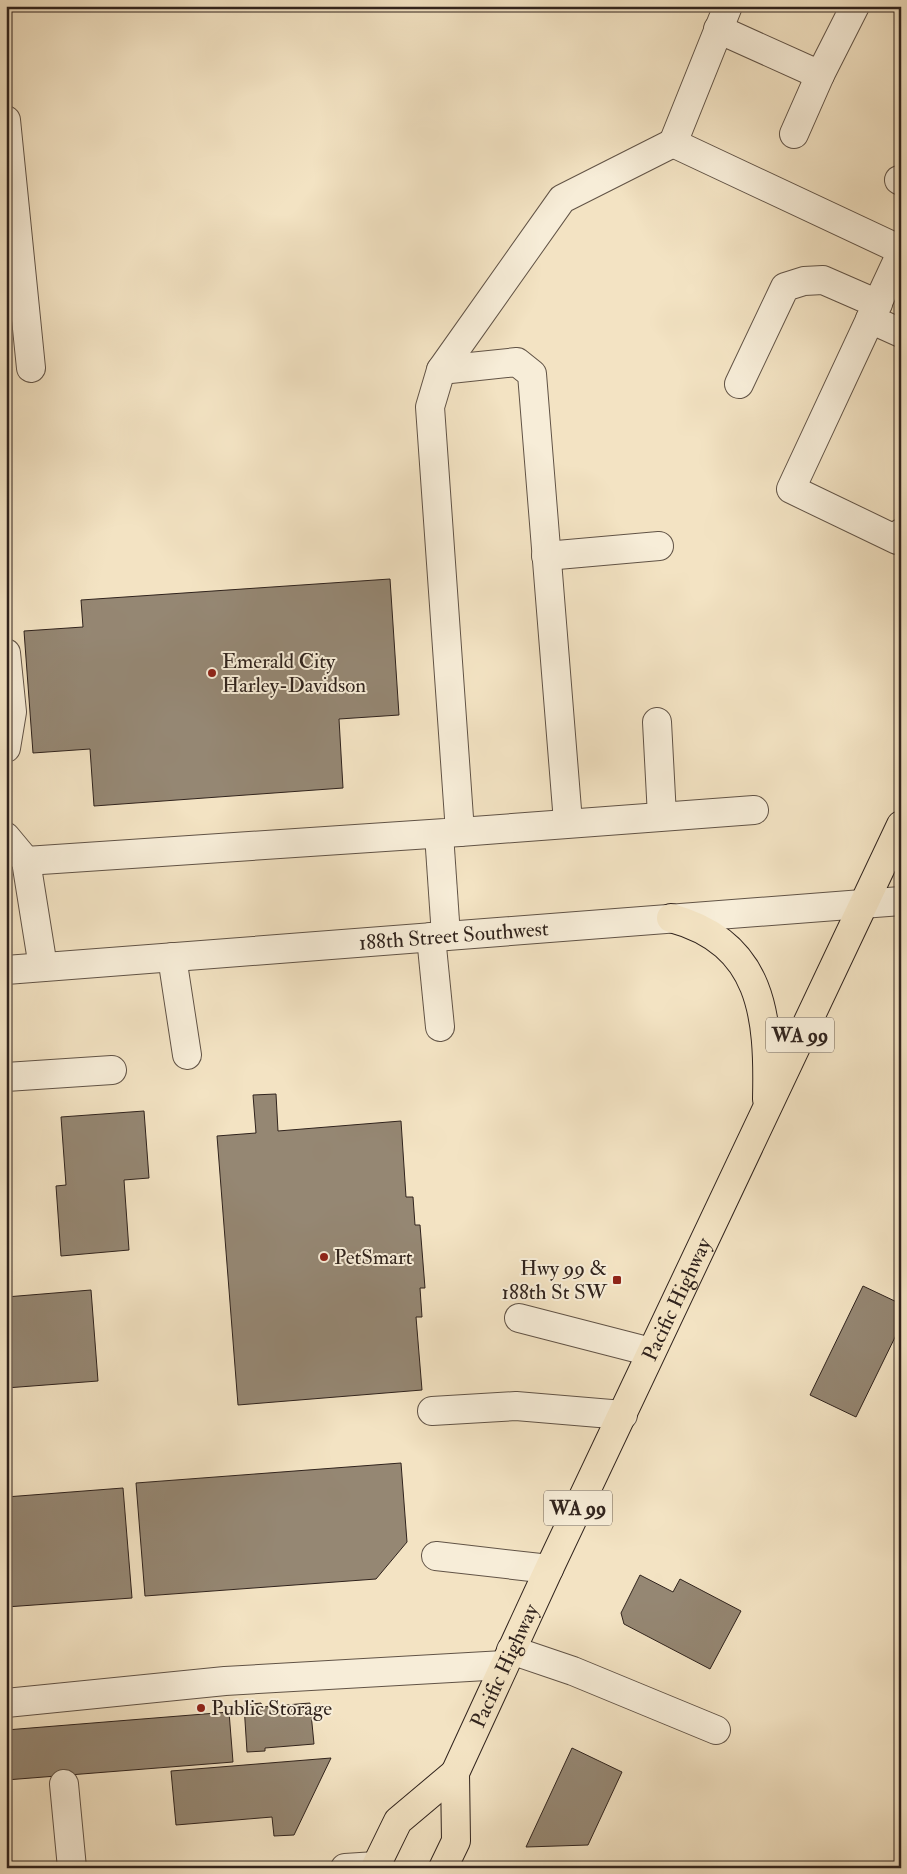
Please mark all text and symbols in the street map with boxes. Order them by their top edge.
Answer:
place label: Emerald City Harley-Davidson [222,648,366,699]
marker: Emerald City Harley-Davidson [206,667,218,679]
street label: 188th Street Southwest [358,915,550,957]
road number: WA 99 [766,1018,834,1052]
street label: Pacific Highway [636,1233,718,1366]
place label: PetSmart [334,1244,413,1271]
marker: PetSmart [318,1251,330,1263]
place label: Hwy 99 & 188th St SW [502,1255,608,1306]
marker: Hwy 99 & 188th St SW [611,1274,623,1286]
road number: WA 99 [544,1490,612,1526]
street label: Pacific Highway [465,1599,545,1732]
place label: Public Storage [211,1695,332,1722]
marker: Public Storage [195,1702,207,1714]

